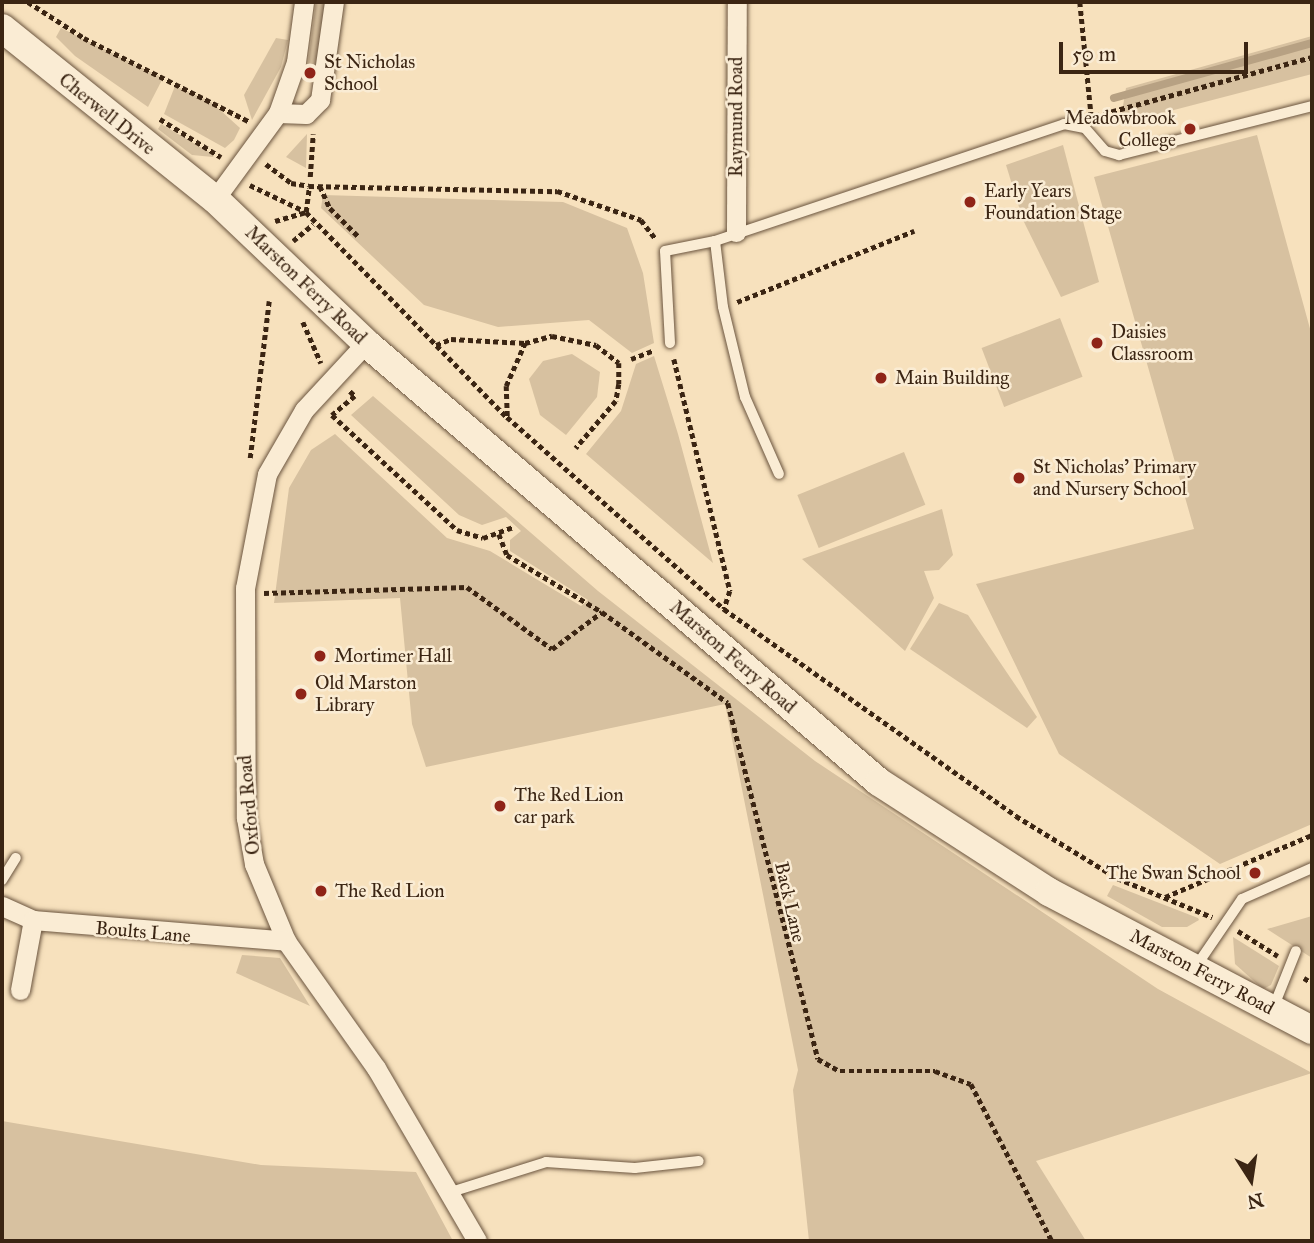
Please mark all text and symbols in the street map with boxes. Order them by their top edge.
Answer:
scale bar [1062,28,1251,72]
text: 50 m [1072,41,1116,67]
place label: St Nicholas School [324,51,415,95]
street label: Raymund Road [725,57,747,177]
marker: St Nicholas School [302,65,318,81]
street label: Cherwell Drive [54,68,160,160]
place label: Meadowbrook College [1065,107,1176,151]
marker: Meadowbrook College [1182,121,1198,137]
place label: Early Years Foundation Stage [984,180,1122,224]
marker: Early Years Foundation Stage [962,194,978,210]
street label: Marston Ferry Road [240,221,372,349]
place label: Daisies Classroom [1111,321,1193,365]
marker: Daisies Classroom [1089,335,1105,351]
place label: Main Building [895,367,1009,389]
marker: Main Building [873,370,889,386]
place label: St Nicholas' Primary and Nursery School [1033,456,1196,500]
marker: St Nicholas' Primary and Nursery School [1011,470,1027,486]
street label: Marston Ferry Road [665,596,801,718]
place label: Mortimer Hall [334,645,452,667]
marker: Mortimer Hall [312,648,328,664]
place label: Old Marston Library [315,672,417,716]
marker: Old Marston Library [293,686,309,702]
street label: Oxford Road [233,754,265,856]
place label: The Red Lion car park [514,784,623,828]
marker: The Red Lion car park [492,798,508,814]
street label: Back Lane [770,860,810,944]
place label: The Swan School [1106,862,1241,884]
marker: The Swan School [1247,865,1263,881]
place label: The Red Lion [335,880,444,902]
marker: The Red Lion [313,883,329,899]
street label: Boults Lane [94,916,192,948]
street label: Marston Ferry Road [1126,924,1278,1020]
north arrow [1216,1145,1286,1215]
text: N [1245,1188,1266,1214]

